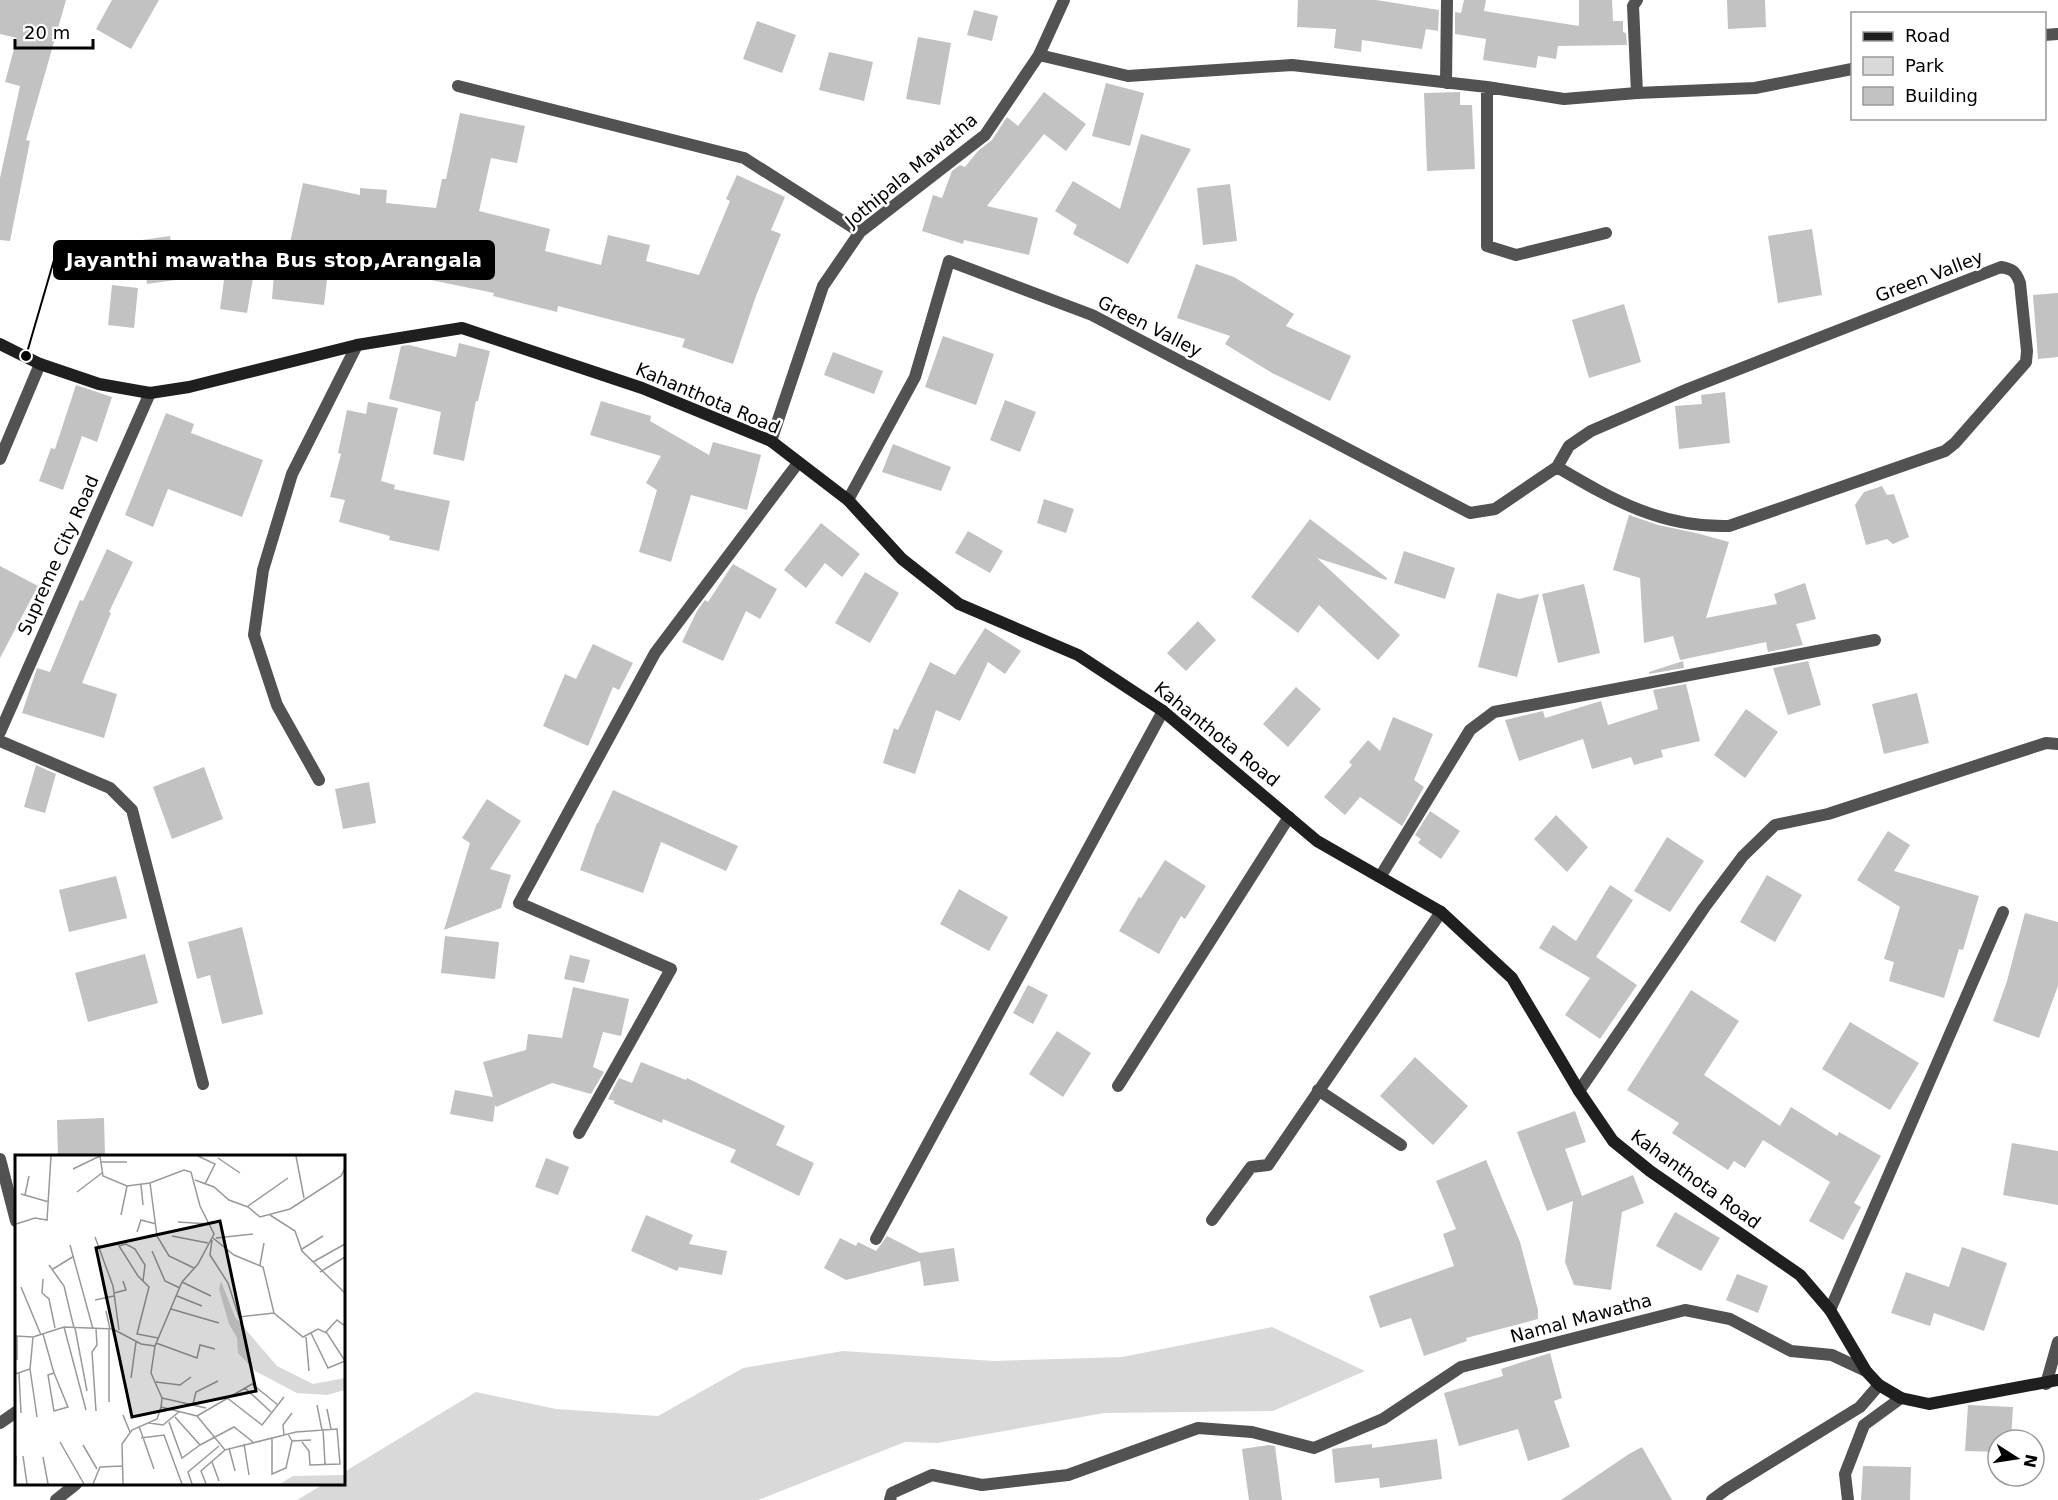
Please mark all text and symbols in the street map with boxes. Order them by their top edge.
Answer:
scale bar [15,12,93,50]
legend [1851,12,2046,120]
text: 20 m [24,22,70,43]
text: Road [1905,25,1950,46]
text: Park [1905,55,1944,76]
text: Building [1905,85,1978,106]
street label: Jothipala Mawatha [840,109,981,232]
callout: Jayanthi mawatha Bus stop,Arangala [54,241,494,279]
street label: Green Valley [1872,246,1986,306]
text: Jayanthi mawatha Bus stop,Arangala [64,248,482,272]
street label: Green Valley [1094,291,1206,361]
street label: Kahanthota Road [633,358,783,438]
street label: Supreme City Road [13,472,103,638]
street label: Kahanthota Road [1150,677,1284,791]
street label: Kahanthota Road [1627,1125,1765,1233]
inset map [15,1155,345,1485]
street label: Namal Mawatha [1508,1289,1654,1347]
north arrow [1986,1428,2046,1488]
text: N [2019,1452,2041,1470]

